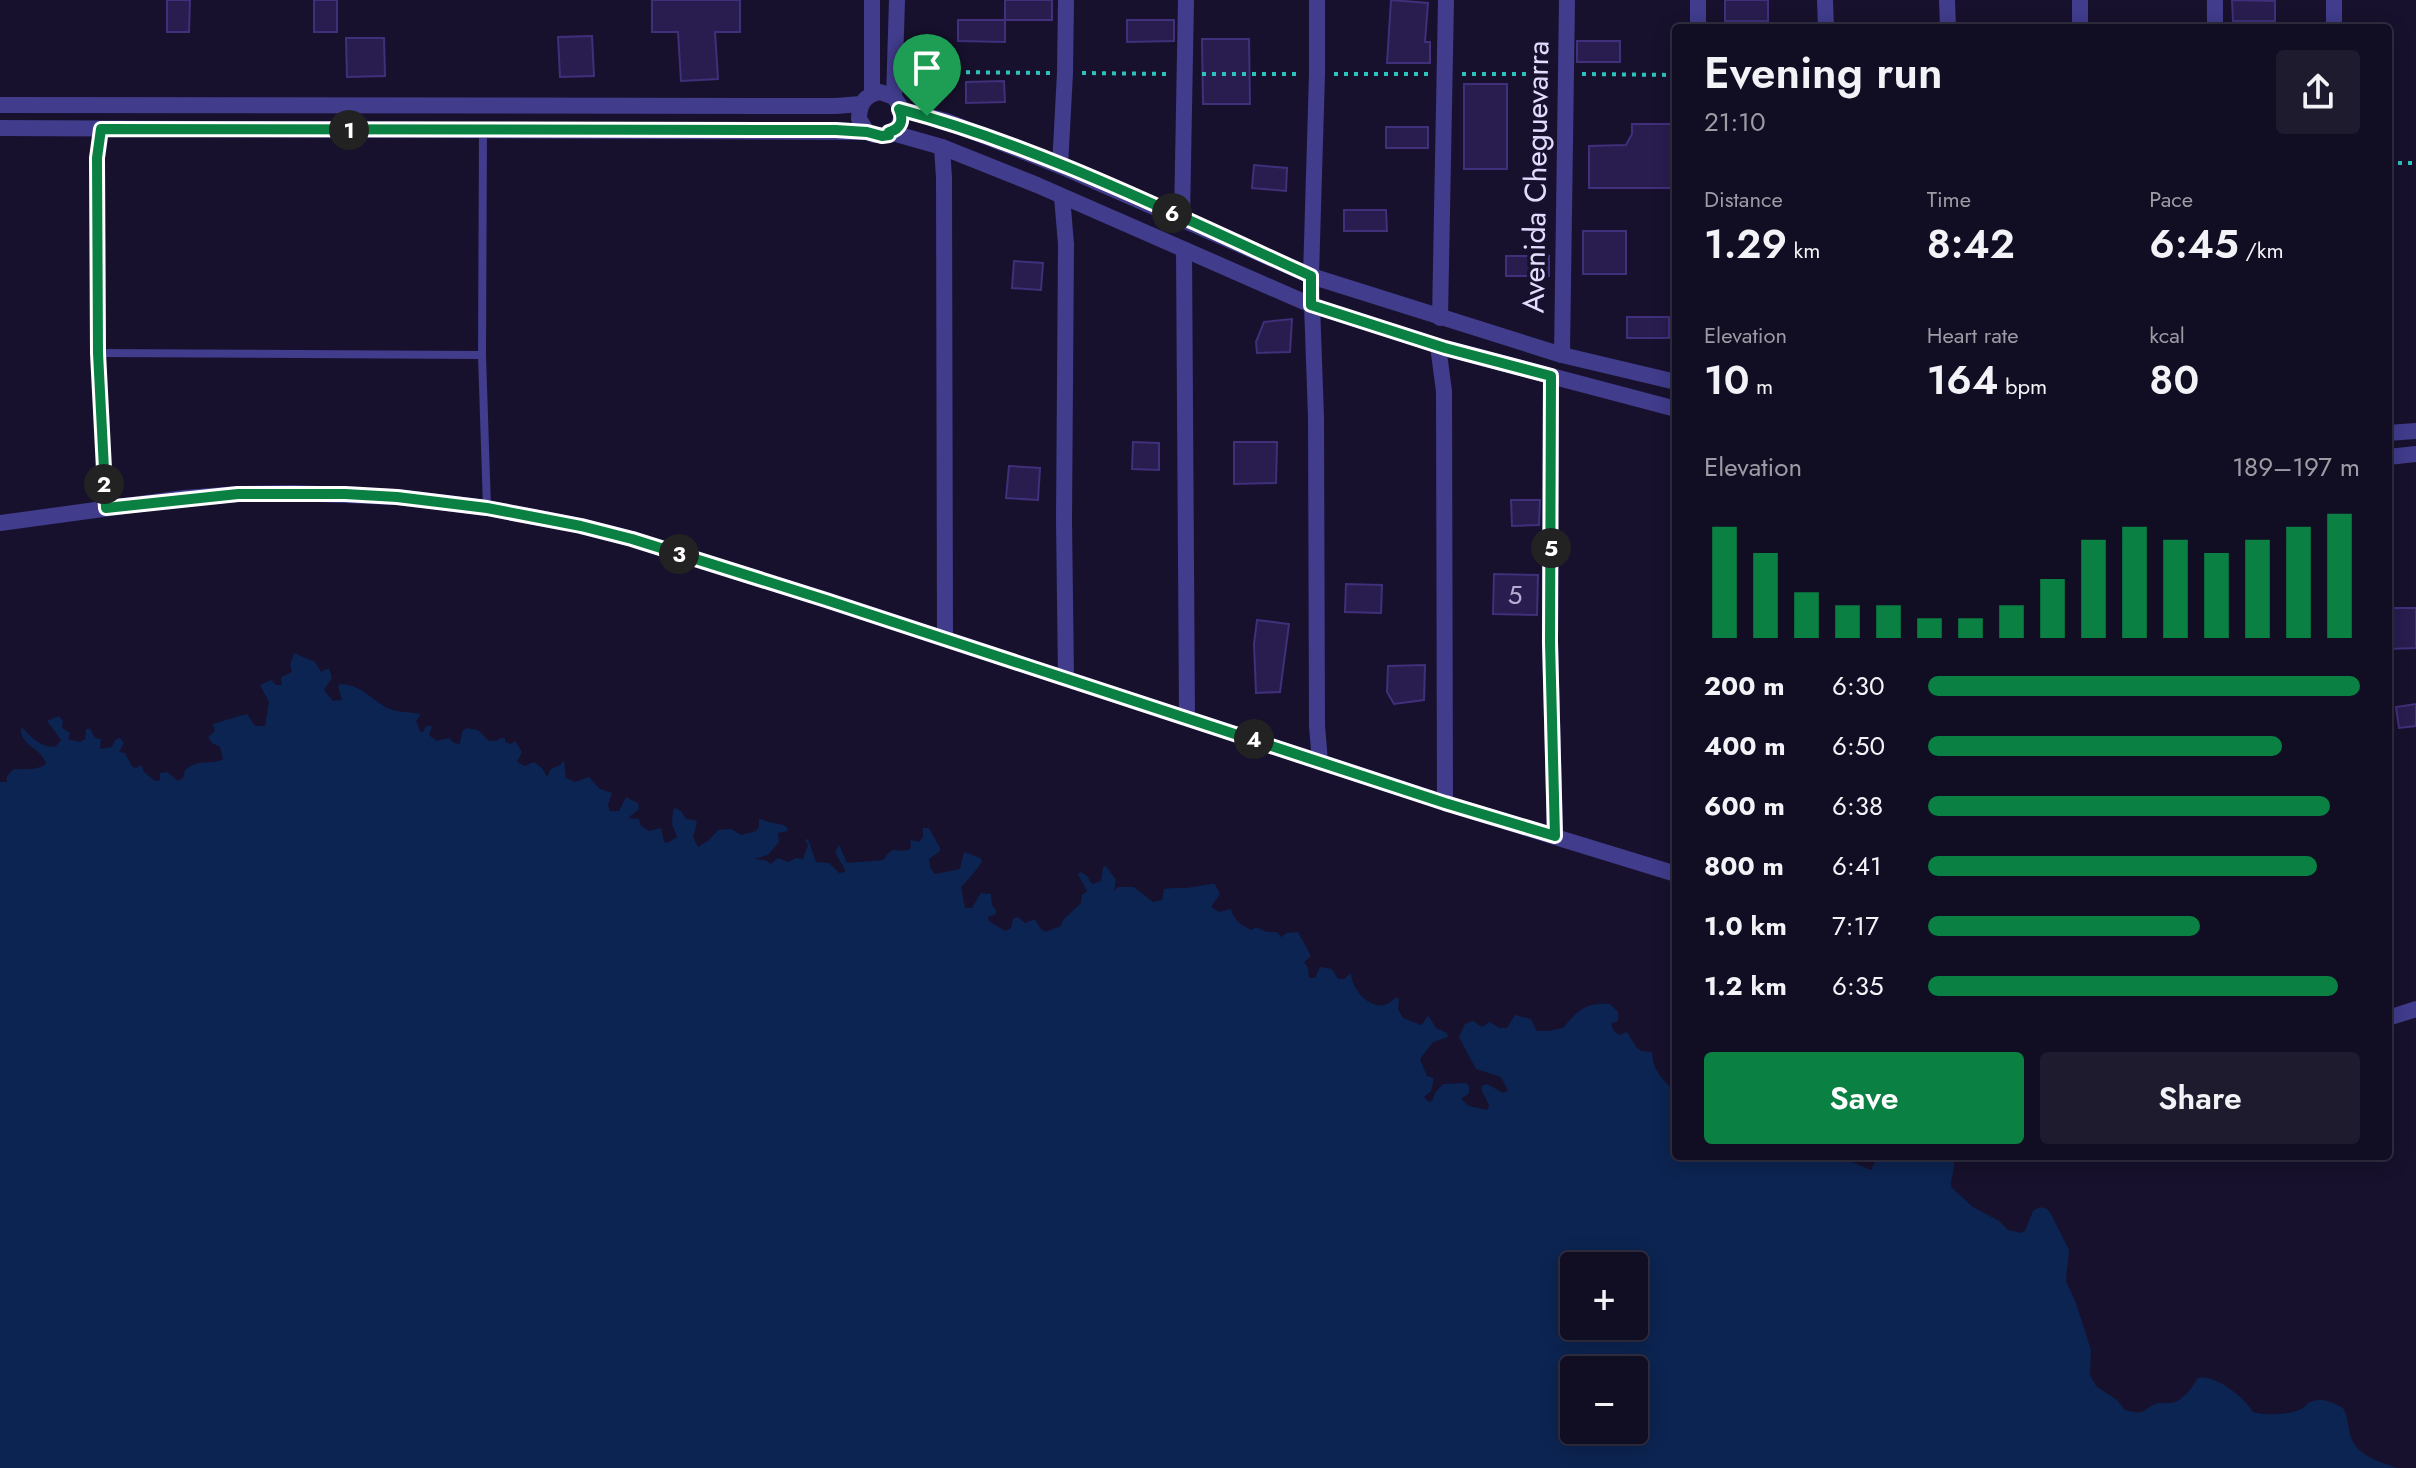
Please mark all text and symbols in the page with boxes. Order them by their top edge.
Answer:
pin [893,34,961,116]
street label: Avenida Cheguevarra [1512,40,1559,314]
text: Evening run [1704,41,1943,105]
icon: arrive [905,46,949,90]
button: share [2276,50,2360,134]
text: 21:10 [1704,103,1766,141]
pin: 1 [329,110,369,150]
text: 1 [343,114,355,146]
text: Distance [1704,183,1783,215]
text: Time [1927,183,1971,215]
text: Pace [2149,183,2193,215]
pin: 6 [1152,193,1192,233]
text: 6 [1165,197,1179,229]
text: 1.29 [1704,215,1787,273]
text: 8:42 [1927,215,2015,273]
text: 6:45 [2149,215,2239,273]
text: km [1787,234,1820,266]
text: /km [2239,234,2284,266]
text: Elevation [1704,319,1787,351]
text: Heart rate [1927,319,2018,351]
text: kcal [2149,319,2185,351]
text: 10 [1704,351,1749,409]
text: 164 [1927,351,1998,409]
text: 80 [2149,351,2199,409]
text: m [1749,370,1773,402]
text: bpm [1998,370,2047,402]
text: Elevation [1704,448,1802,486]
text: 189–197 m [2232,448,2360,486]
pin: 2 [84,464,124,504]
text: 2 [97,468,111,500]
pin: 5 [1531,528,1571,568]
text: 5 [1544,532,1558,564]
pin: 3 [659,534,699,574]
text: 3 [672,538,686,570]
house number: 5 [1508,576,1522,614]
text: 200 m [1704,667,1785,705]
text: 6:30 [1832,667,1885,705]
pin: 4 [1234,719,1274,759]
text: 4 [1246,723,1262,755]
text: 400 m [1704,727,1786,765]
text: 6:50 [1832,727,1885,765]
text: 600 m [1704,787,1785,825]
text: 6:38 [1832,787,1883,825]
text: 800 m [1704,847,1784,885]
text: 6:41 [1832,847,1882,885]
text: 1.0 km [1704,907,1787,945]
text: 7:17 [1832,907,1879,945]
text: 1.2 km [1704,967,1787,1005]
text: 6:35 [1832,967,1884,1005]
button: Save [1704,1052,2024,1144]
button: Share [2040,1052,2360,1144]
map controls [1560,1252,1648,1444]
button: + [1560,1252,1648,1340]
button: − [1560,1356,1648,1444]

